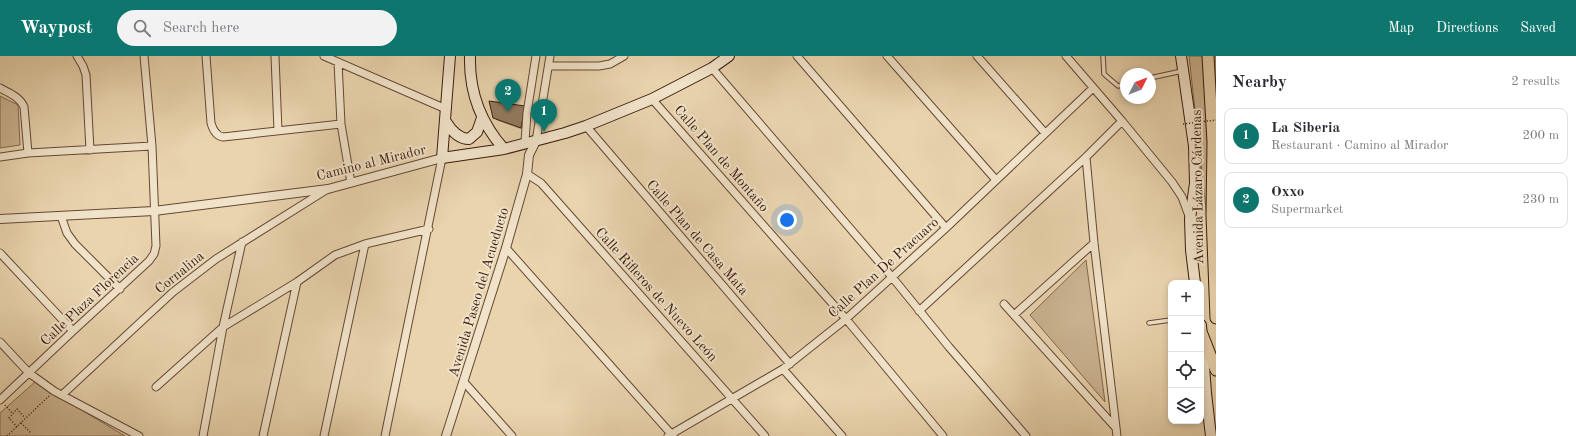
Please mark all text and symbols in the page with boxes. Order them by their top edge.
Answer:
search box [117,10,397,46]
icon: search [131,17,153,39]
text: Waypost [20,19,93,38]
text: Search here [163,21,239,36]
text: Map [1388,21,1414,35]
text: Directions [1436,21,1498,35]
text: Saved [1520,21,1556,35]
north arrow [1120,68,1156,104]
text: Nearby [1232,74,1287,91]
text: 2 results [1511,75,1560,88]
pin: 2 [495,79,521,112]
pin: 1 [531,99,557,132]
street label: Calle Plan de Montaño [671,103,771,215]
street label: Avenida Lázaro Cárdenas [1190,109,1206,264]
text: La Siberia [1271,121,1340,136]
text: 1 [1242,129,1250,142]
text: 200 m [1522,129,1559,142]
text: Restaurant · Camino al Mirador [1271,139,1448,152]
street label: Camino al Mirador [315,143,428,183]
street label: Calle Plan de Casa Mata [644,177,751,298]
text: Oxxo [1271,185,1304,200]
text: 2 [1242,193,1250,206]
text: 230 m [1522,193,1559,206]
text: Supermarket [1271,203,1343,216]
street label: Avenida Paseo del Acueducto [446,206,511,379]
your location [777,210,797,230]
street label: Calle Plan De Pracuaro [826,215,941,321]
street label: Calle Rifleros de Nuevo León [593,225,720,365]
street label: Cornalina [152,249,207,297]
street label: Calle Plaza Florencia [38,251,141,349]
map controls [1168,280,1204,424]
button: + [1168,280,1204,316]
button: − [1168,316,1204,352]
button: locate [1168,352,1204,388]
button: layers [1168,388,1204,424]

